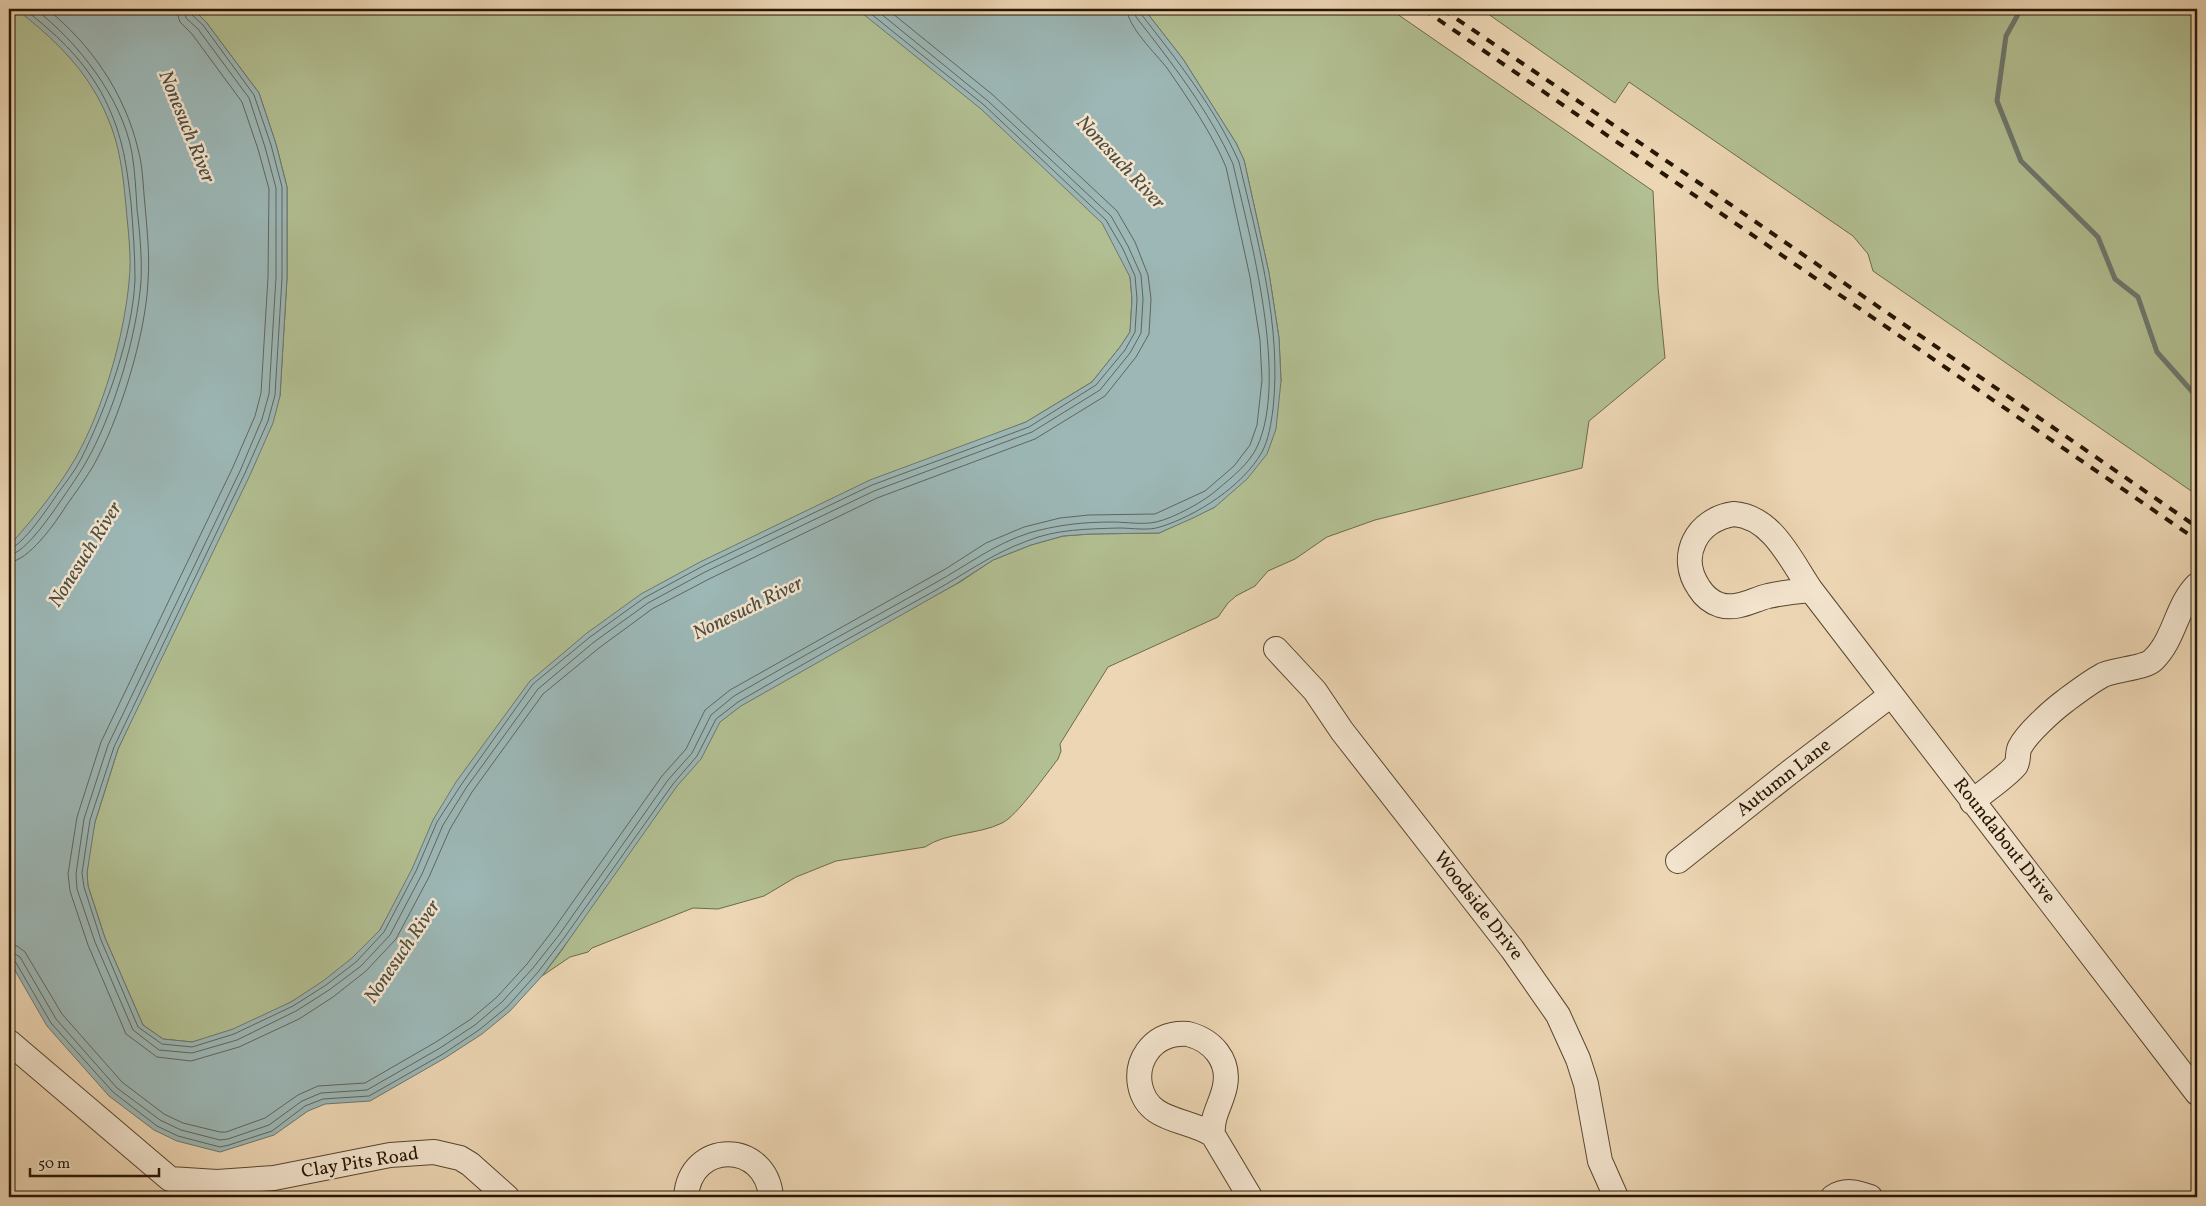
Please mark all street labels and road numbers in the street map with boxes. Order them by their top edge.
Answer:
street label: Autumn Lane [1731,733,1837,823]
street label: Roundabout Drive [1947,773,2061,909]
street label: Woodside Drive [1427,846,1529,966]
street label: Clay Pits Road [299,1141,421,1185]

